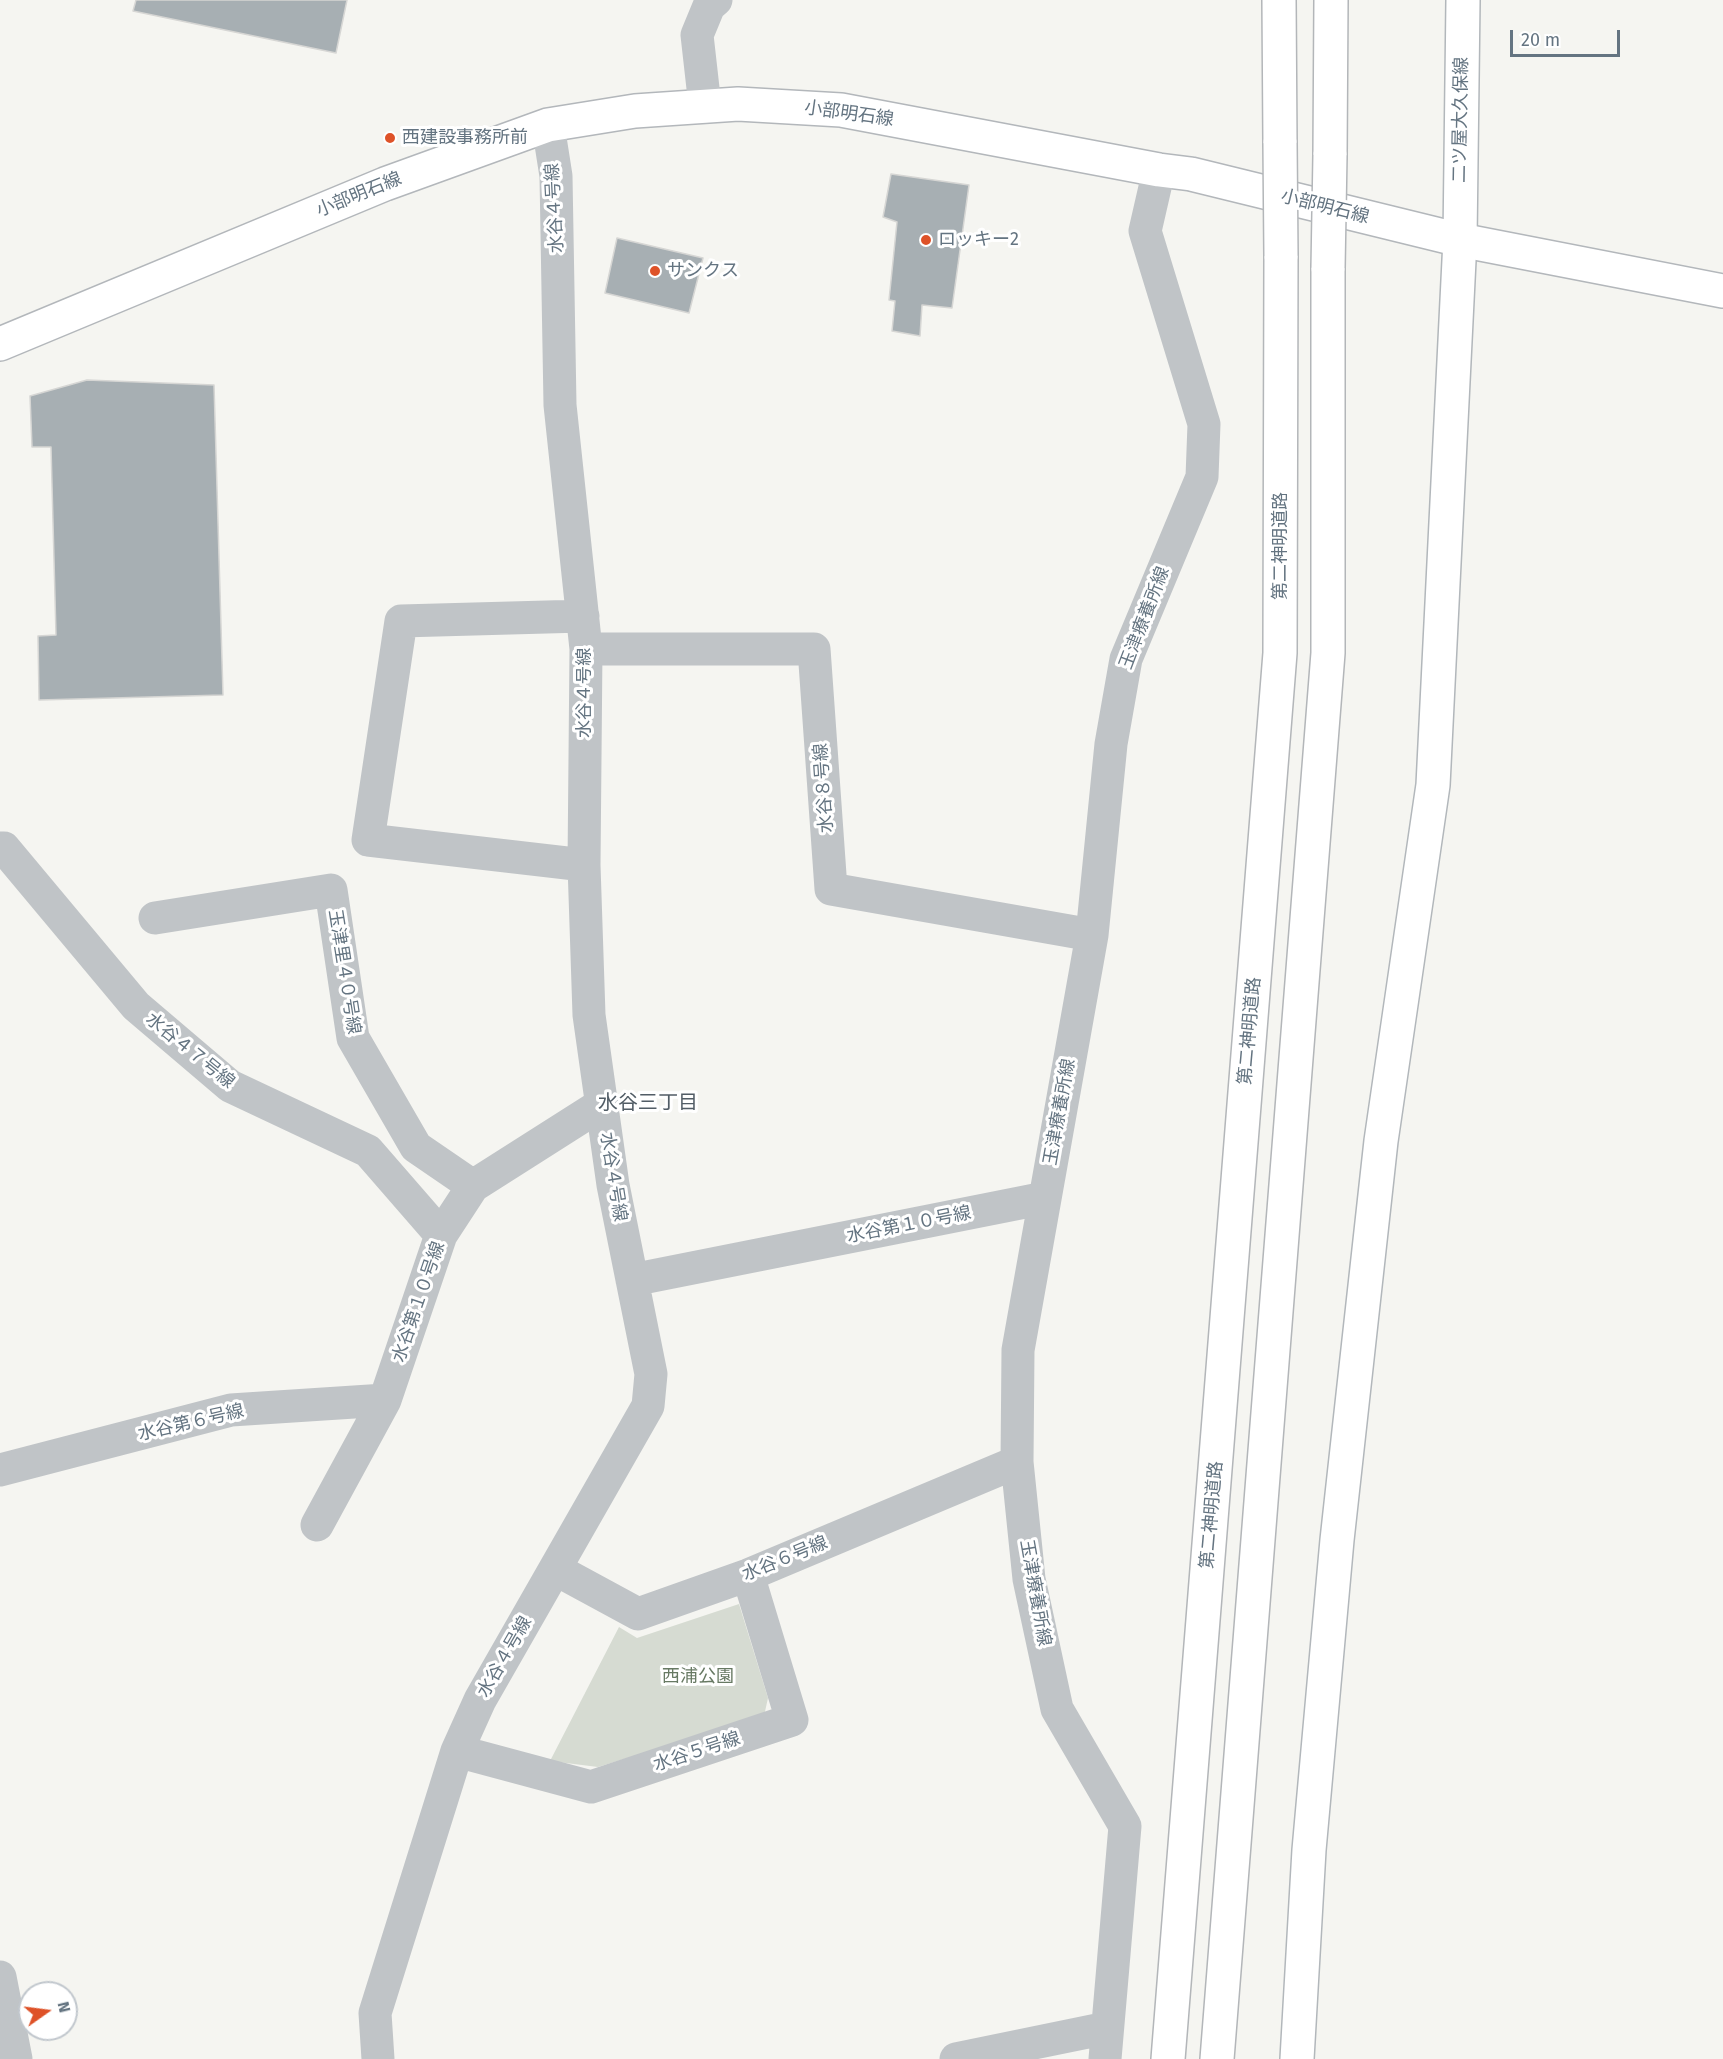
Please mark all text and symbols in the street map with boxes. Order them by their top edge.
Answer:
scale bar [1513,18,1622,56]
text: 20 m [1521,29,1560,51]
street label: 二ツ屋大久保線 [1449,57,1473,183]
street label: 小部明石線 [803,97,895,131]
place label: 西建設事務所前 [402,127,528,149]
marker: 西建設事務所前 [383,131,397,145]
street label: 水谷４号線 [542,162,568,254]
street label: 小部明石線 [313,168,405,222]
street label: 小部明石線 [1279,186,1371,228]
place label: ロッキー2 [938,229,1019,251]
marker: ロッキー2 [919,233,933,247]
place label: サンクス [667,260,739,282]
marker: サンクス [648,264,662,278]
street label: 第二神明道路 [1270,492,1292,600]
street label: 玉津療養所線 [1116,564,1174,672]
street label: 水谷４号線 [574,648,596,738]
street label: 水谷８号線 [810,742,838,834]
street label: 玉津里４０号線 [323,908,365,1036]
street label: 第二神明道路 [1235,976,1265,1086]
street label: 水谷４７号線 [141,1009,239,1093]
street label: 玉津療養所線 [1040,1057,1080,1167]
district label: 水谷三丁目 [598,1091,698,1115]
street label: 水谷４号線 [595,1131,631,1223]
street label: 水谷第１０号線 [845,1202,973,1248]
street label: 水谷第１０号線 [388,1239,450,1365]
street label: 水谷第６号線 [136,1400,246,1446]
street label: 第二神明道路 [1197,1460,1227,1570]
street label: 水谷６号線 [739,1532,831,1586]
street label: 玉津療養所線 [1015,1538,1055,1648]
street label: 水谷４号線 [473,1613,537,1701]
park label: 西浦公園 [662,1666,734,1688]
street label: 水谷５号線 [651,1728,743,1776]
north arrow [18,1981,78,2041]
text: N [54,2000,75,2014]

